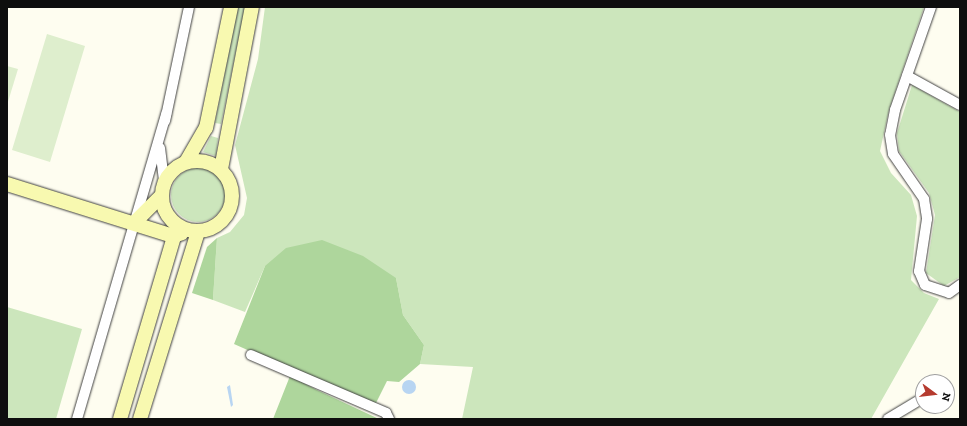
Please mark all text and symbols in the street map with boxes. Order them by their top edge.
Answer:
north arrow [915,374,955,414]
text: N [939,391,953,403]

